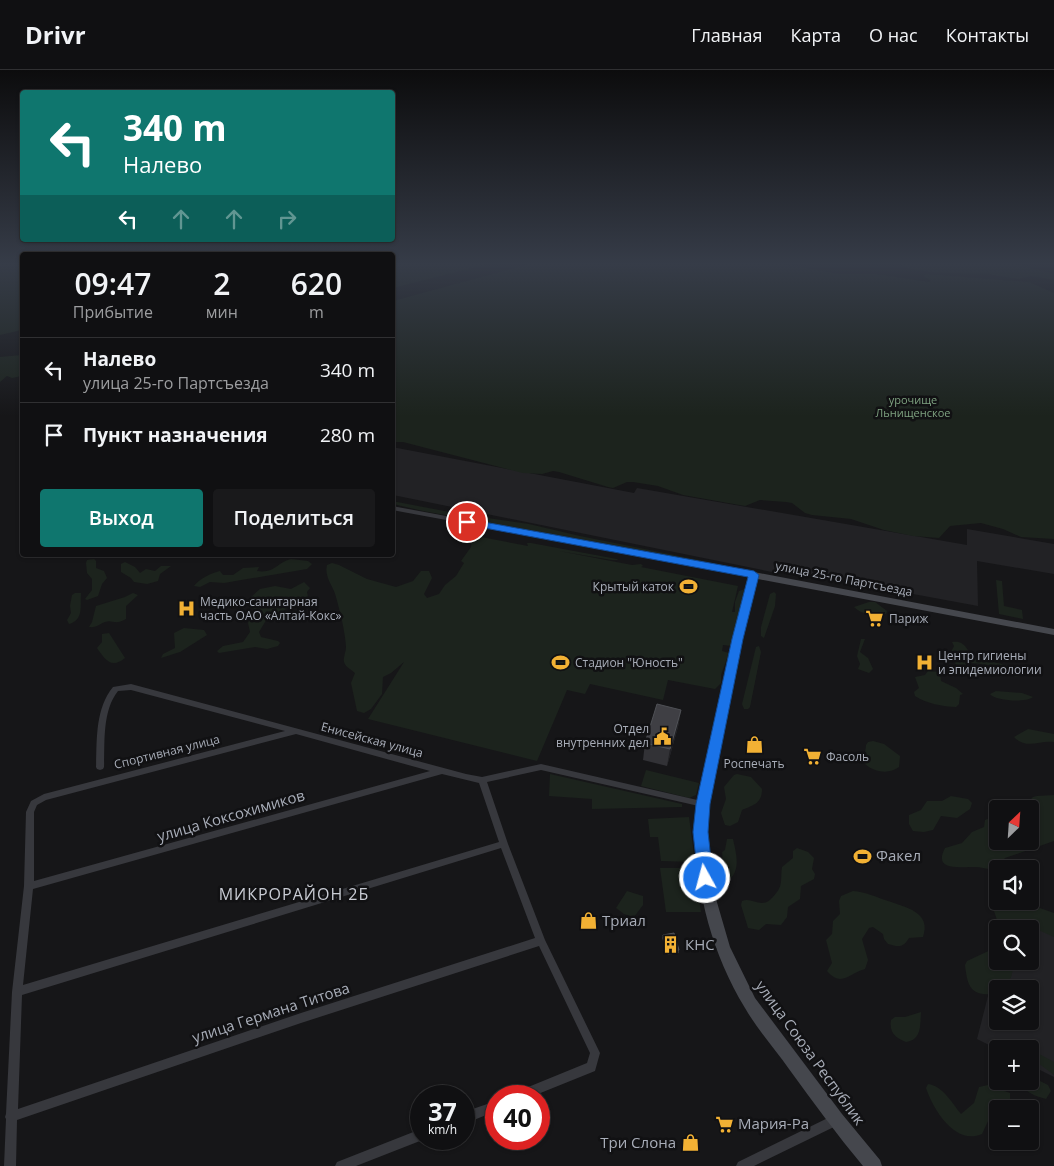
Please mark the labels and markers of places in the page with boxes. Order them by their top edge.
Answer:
pin [446,501,488,543]
sports icon: Крытый каток [678,577,698,597]
place label: Крытый каток [593,578,675,595]
place label: Медико-санитарная часть ОАО «Алтай-Кокс» [200,593,342,624]
hospital icon: Медико-санитарная часть ОАО «Алтай-Кокс» [176,599,196,619]
supermarket icon: Париж [865,609,885,629]
place label: Париж [889,610,928,627]
place label: Центр гигиены и эпидемиологии [938,647,1042,678]
sports icon: Стадион "Юность" [551,653,571,673]
hospital icon: Центр гигиены и эпидемиологии [914,653,934,673]
place label: Стадион "Юность" [575,654,683,671]
place label: Отдел внутренних дел [556,720,649,751]
public building icon: Отдел внутренних дел [653,726,673,746]
shop icon: Роспечать [744,735,764,755]
supermarket icon: Фасоль [802,747,822,767]
place label: Фасоль [826,748,869,765]
place label: Роспечать [723,755,785,772]
place label: Факел [876,845,921,865]
sports icon: Факел [852,846,872,866]
place label: Триал [602,910,646,930]
shop icon: Триал [578,911,598,931]
place label: КНС [685,934,715,954]
building icon: КНС [661,935,681,955]
place label: Мария-Ра [738,1113,809,1133]
supermarket icon: Мария-Ра [714,1114,734,1134]
place label: Три Слона [600,1132,676,1152]
shop icon: Три Слона [680,1133,700,1153]

